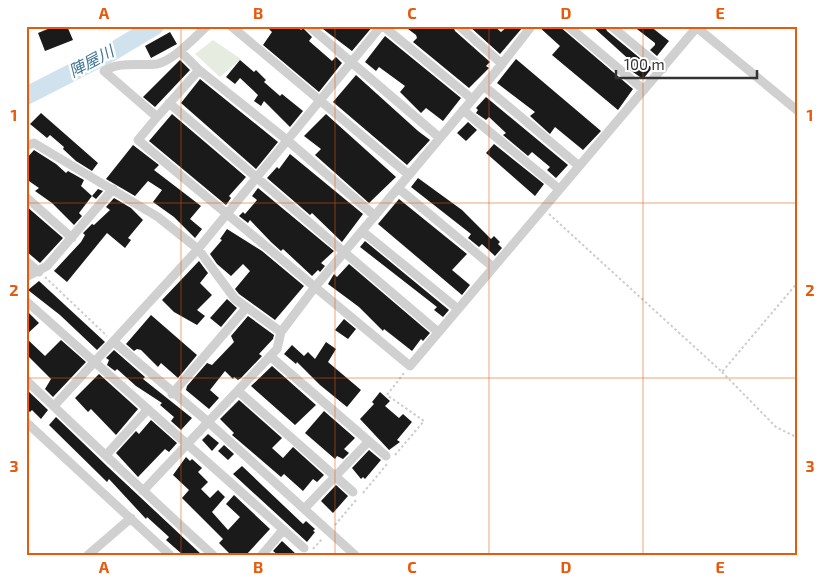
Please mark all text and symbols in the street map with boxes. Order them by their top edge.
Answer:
text: A [99,3,110,22]
text: B [253,3,263,22]
text: C [407,3,417,22]
text: D [561,3,572,22]
text: E [715,3,725,22]
water label: 陣屋川 [65,40,118,80]
scale bar [616,48,758,80]
text: 100 m [624,55,665,73]
text: 1 [11,105,17,124]
text: 1 [807,105,813,124]
text: 2 [9,280,19,299]
text: 2 [805,280,815,299]
text: 3 [9,456,19,475]
text: 3 [805,456,815,475]
text: A [99,557,110,576]
text: B [253,557,263,576]
text: C [407,557,417,576]
text: D [561,557,572,576]
text: E [715,557,725,576]

